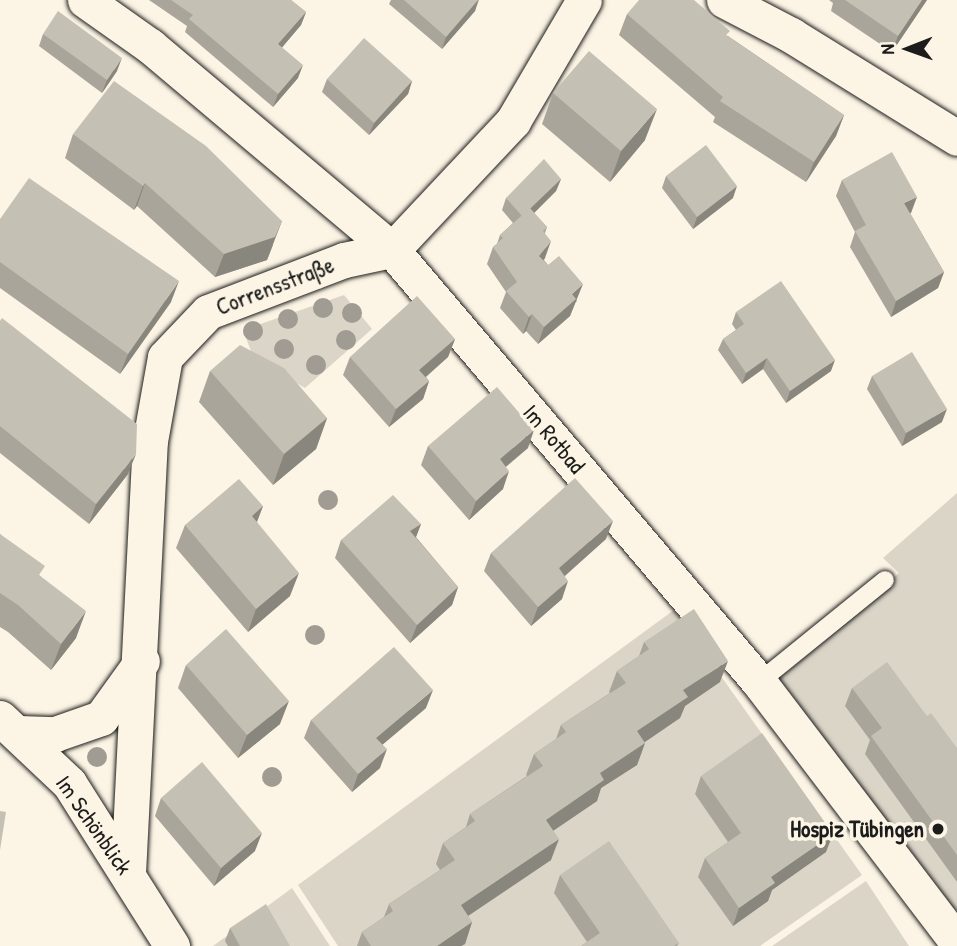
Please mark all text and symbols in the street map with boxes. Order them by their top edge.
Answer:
north arrow [873,14,943,84]
text: N [874,44,900,55]
street label: Corrensstraße [212,251,338,321]
street label: Im Rotbad [517,399,591,479]
street label: Im Schönblick [50,770,138,880]
place label: Hospiz Tübingen [790,815,924,843]
marker: Hospiz Tübingen [930,821,946,837]

